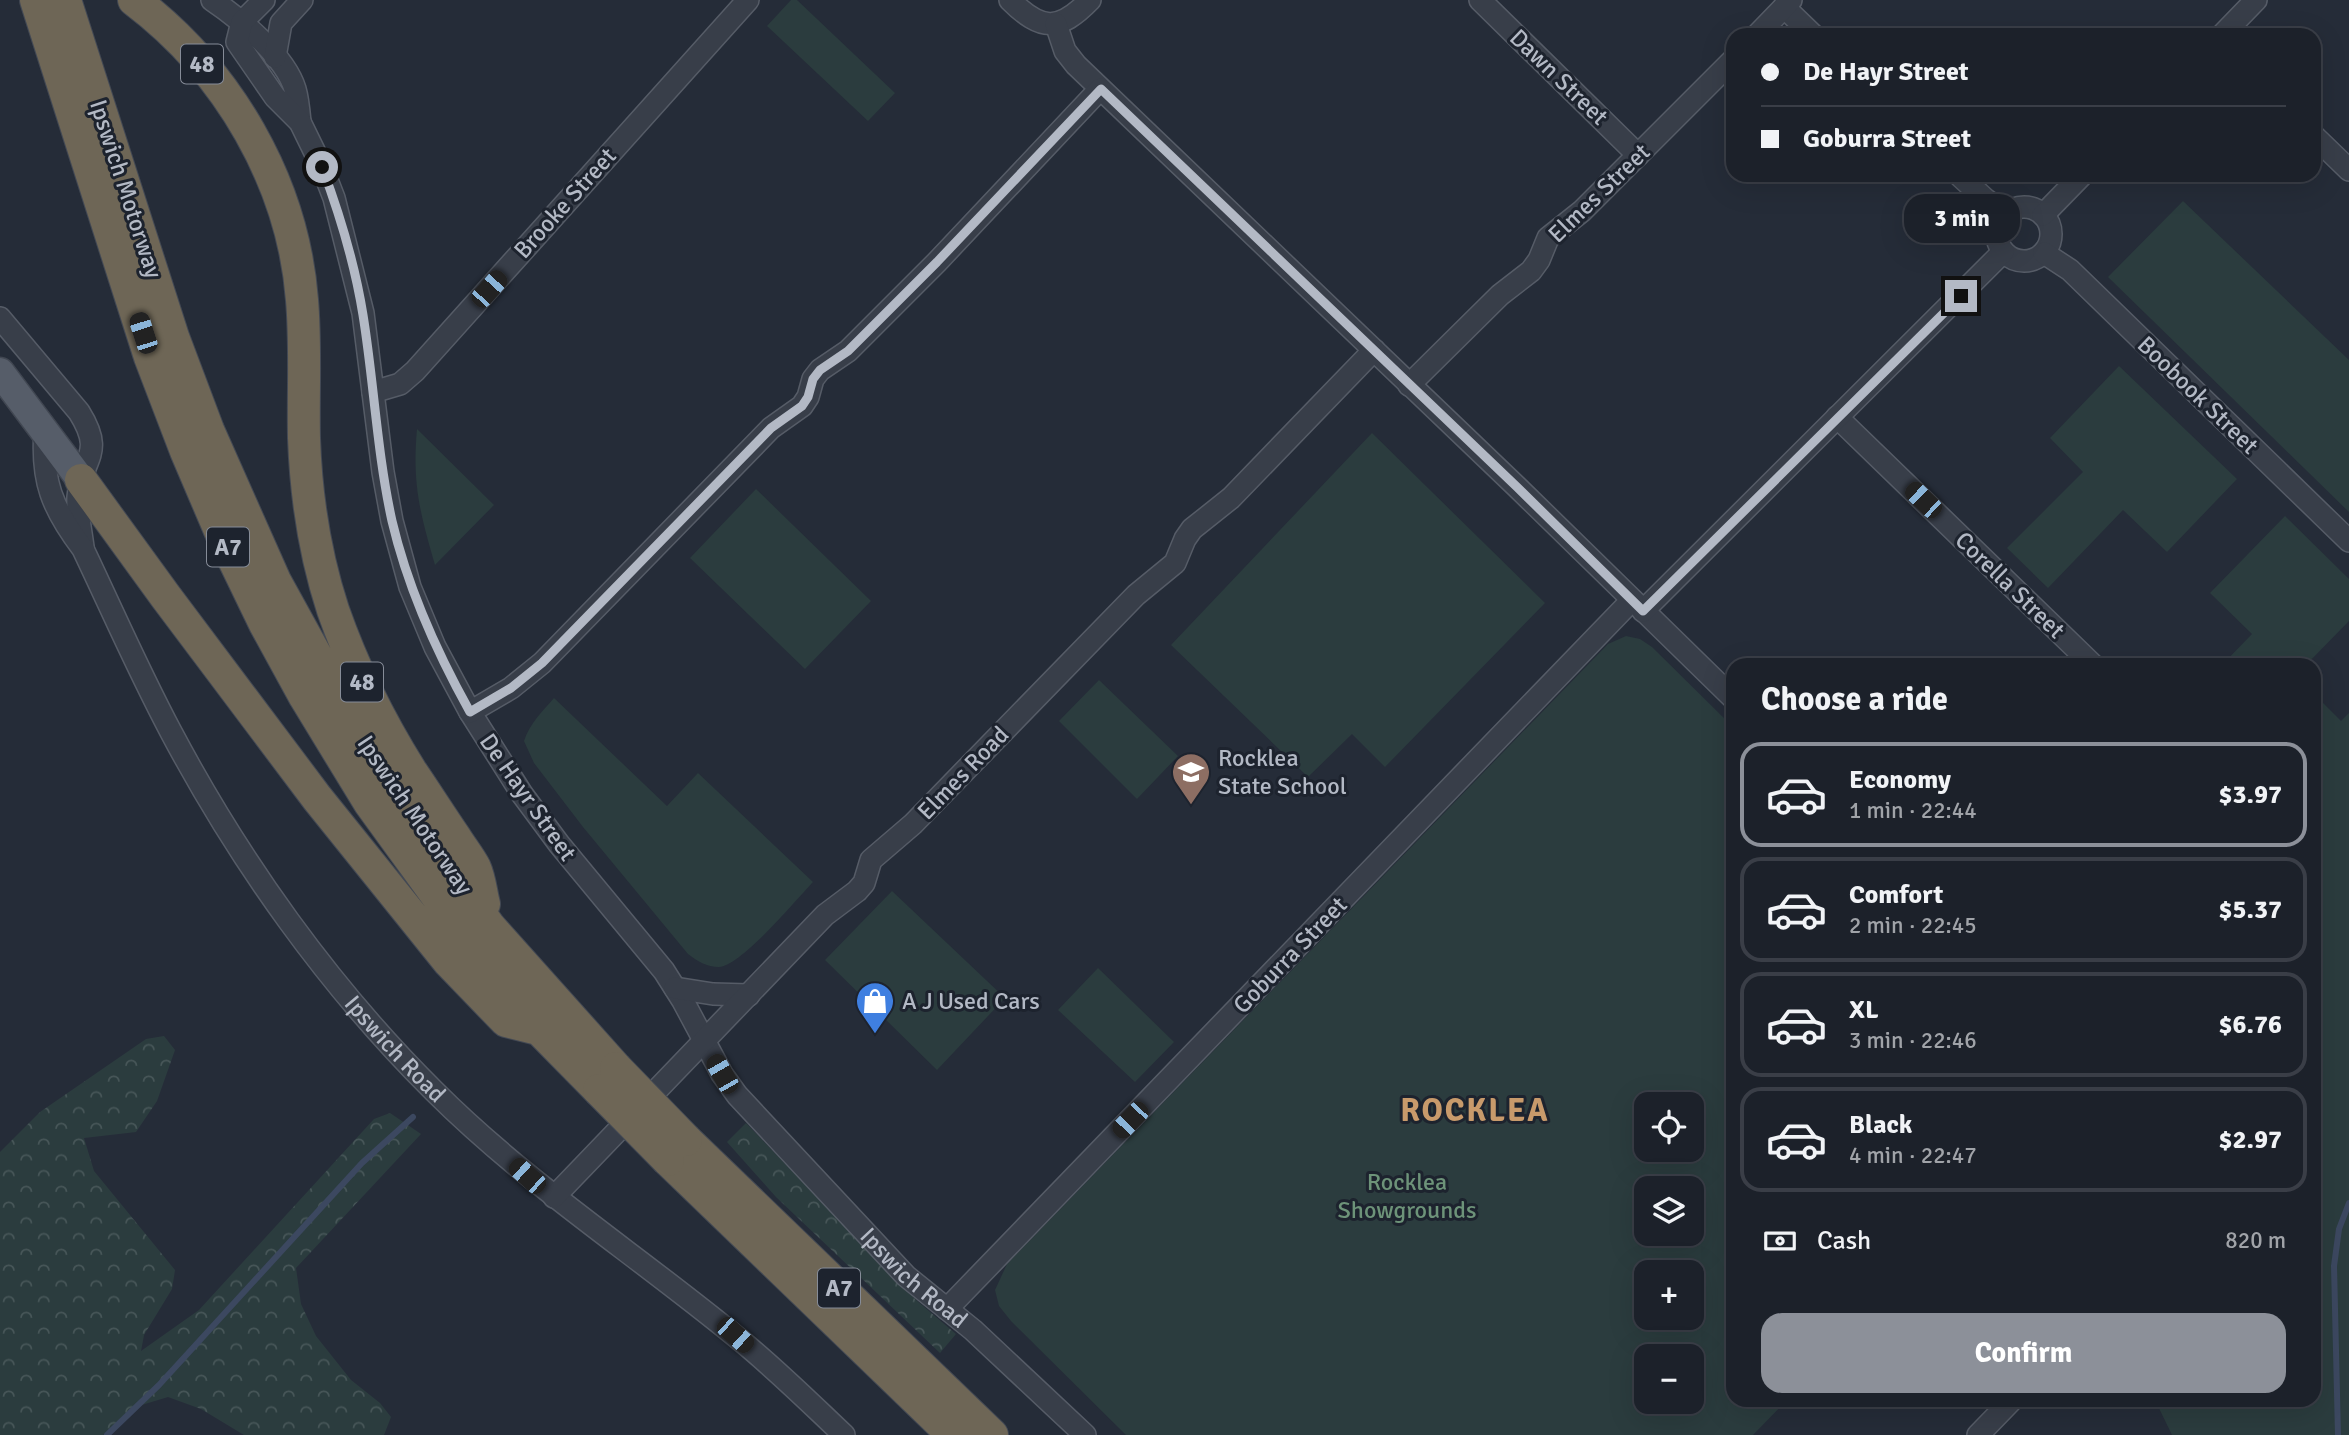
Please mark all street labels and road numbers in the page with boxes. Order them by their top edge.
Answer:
street label: Dawn Street [1503,23,1615,131]
road number: 48 [181,44,223,83]
street label: Ipswich Motorway [83,96,169,282]
street label: Elmes Street [1542,137,1656,249]
street label: Brooke Street [507,141,623,265]
street label: Boobook Street [2131,330,2265,460]
street label: Corella Street [1949,525,2071,645]
road number: A7 [207,527,249,566]
road number: 48 [341,662,383,702]
street label: Elmes Road [911,720,1015,826]
street label: De Hayr Street [473,727,583,867]
street label: Ipswich Motorway [351,730,479,900]
street label: Goburra Street [1227,890,1353,1020]
street label: Ipswich Road [338,989,452,1109]
street label: Ipswich Road [854,1221,974,1335]
road number: A7 [818,1268,860,1308]

